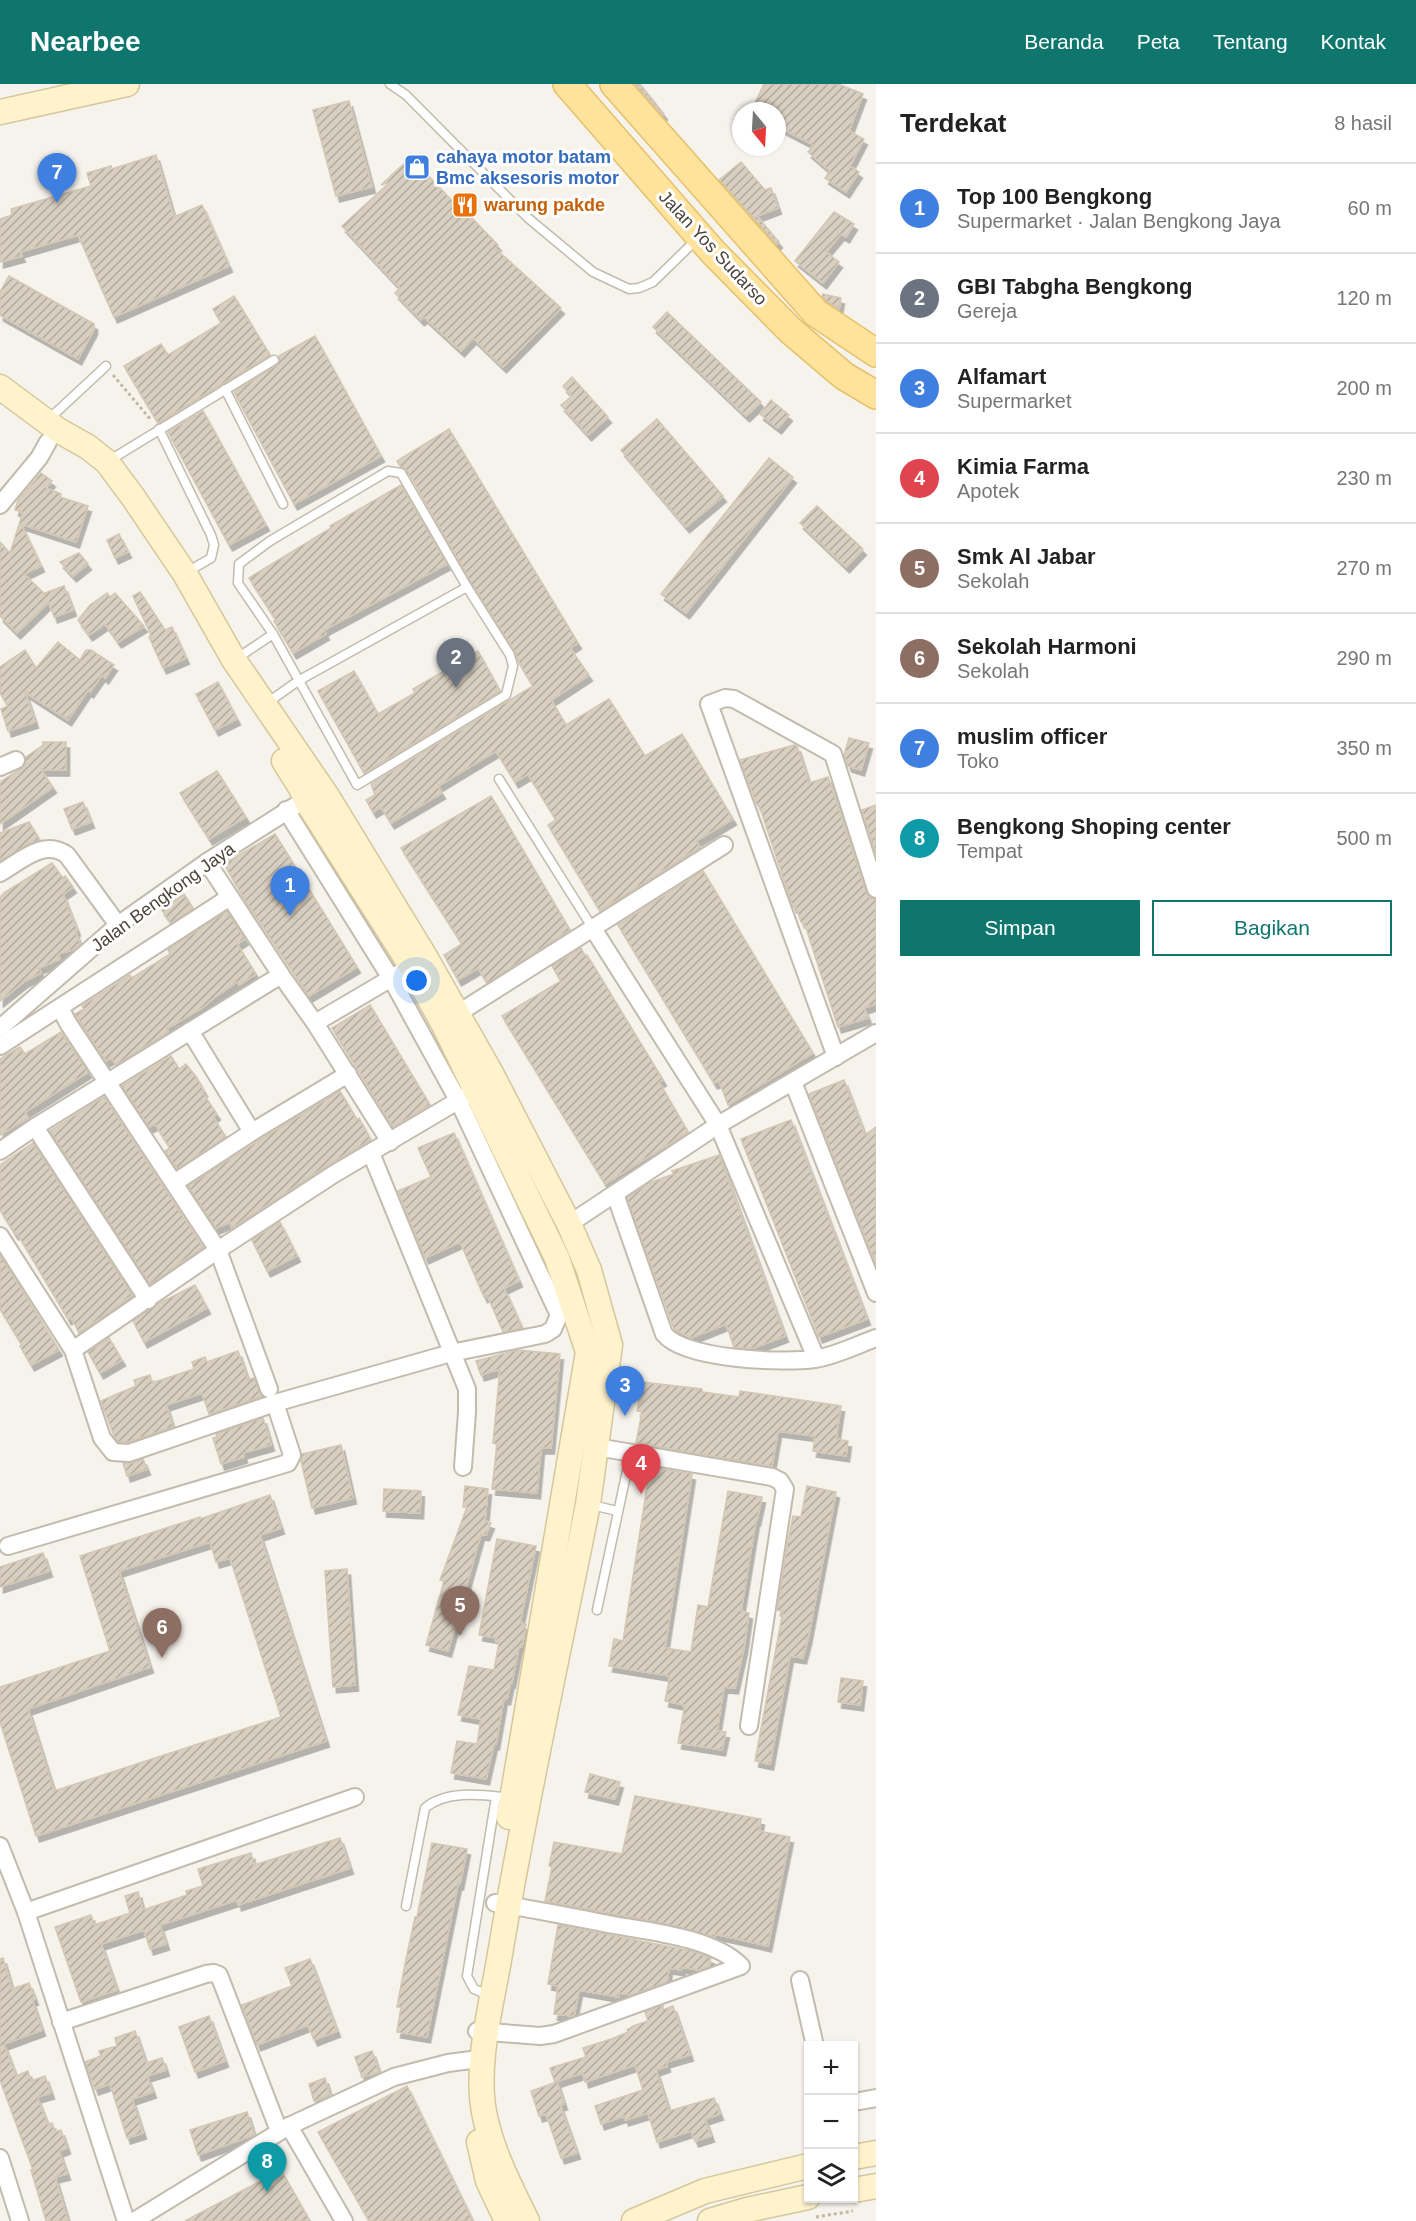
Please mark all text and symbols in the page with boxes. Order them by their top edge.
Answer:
text: Nearbee [30,26,141,57]
text: Beranda [1024,30,1104,53]
text: Peta [1137,30,1180,53]
text: Tentang [1213,30,1288,53]
text: Kontak [1321,30,1386,53]
north arrow [732,102,786,156]
text: Terdekat [900,108,1006,138]
text: 8 hasil [1334,112,1392,134]
place label: cahaya motor batam Bmc aksesoris motor [436,147,619,188]
shop icon: cahaya motor batam Bmc aksesoris motor [402,152,432,182]
pin: 7 [38,154,76,203]
text: Top 100 Bengkong [957,184,1152,209]
street label: Jalan Yos Sudarso [655,187,771,309]
restaurant icon: warung pakde [450,190,480,220]
place label: warung pakde [483,195,605,215]
text: 1 [914,197,925,219]
text: 60 m [1348,197,1392,219]
text: Supermarket · Jalan Bengkong Jaya [957,210,1281,232]
text: GBI Tabgha Bengkong [957,274,1192,299]
text: 2 [914,287,925,309]
text: 120 m [1336,287,1392,309]
text: Gereja [957,300,1017,322]
text: Alfamart [957,364,1046,389]
text: 3 [914,377,925,399]
text: 200 m [1336,377,1392,399]
text: Supermarket [957,390,1072,412]
text: Kimia Farma [957,454,1089,479]
text: 4 [914,467,925,489]
text: 230 m [1336,467,1392,489]
text: Apotek [957,480,1019,502]
text: Smk Al Jabar [957,544,1096,569]
text: 5 [914,557,925,579]
text: 270 m [1336,557,1392,579]
text: Sekolah [957,570,1029,592]
text: Sekolah Harmoni [957,634,1137,659]
pin: 2 [436,638,476,688]
text: 6 [914,647,925,669]
text: 290 m [1336,647,1392,669]
text: Sekolah [957,660,1029,682]
text: muslim officer [957,724,1107,749]
text: 7 [914,737,925,759]
text: 350 m [1336,737,1392,759]
text: Toko [957,750,999,772]
text: Bengkong Shoping center [957,814,1231,839]
text: 8 [914,827,925,849]
text: 500 m [1336,827,1392,849]
street label: Jalan Bengkong Jaya [87,838,239,956]
text: Tempat [957,840,1023,862]
pin: 1 [270,866,310,916]
button: Simpan [900,900,1140,956]
button: Bagikan [1152,900,1392,956]
your location [402,966,431,995]
pin: 3 [606,1366,644,1416]
pin: 4 [622,1444,660,1494]
pin: 5 [440,1586,480,1636]
pin: 6 [142,1608,182,1658]
map controls [804,2041,858,2203]
button: + [804,2041,858,2095]
button: − [804,2095,858,2149]
pin: 8 [248,2142,286,2192]
button: layers [804,2149,858,2203]

